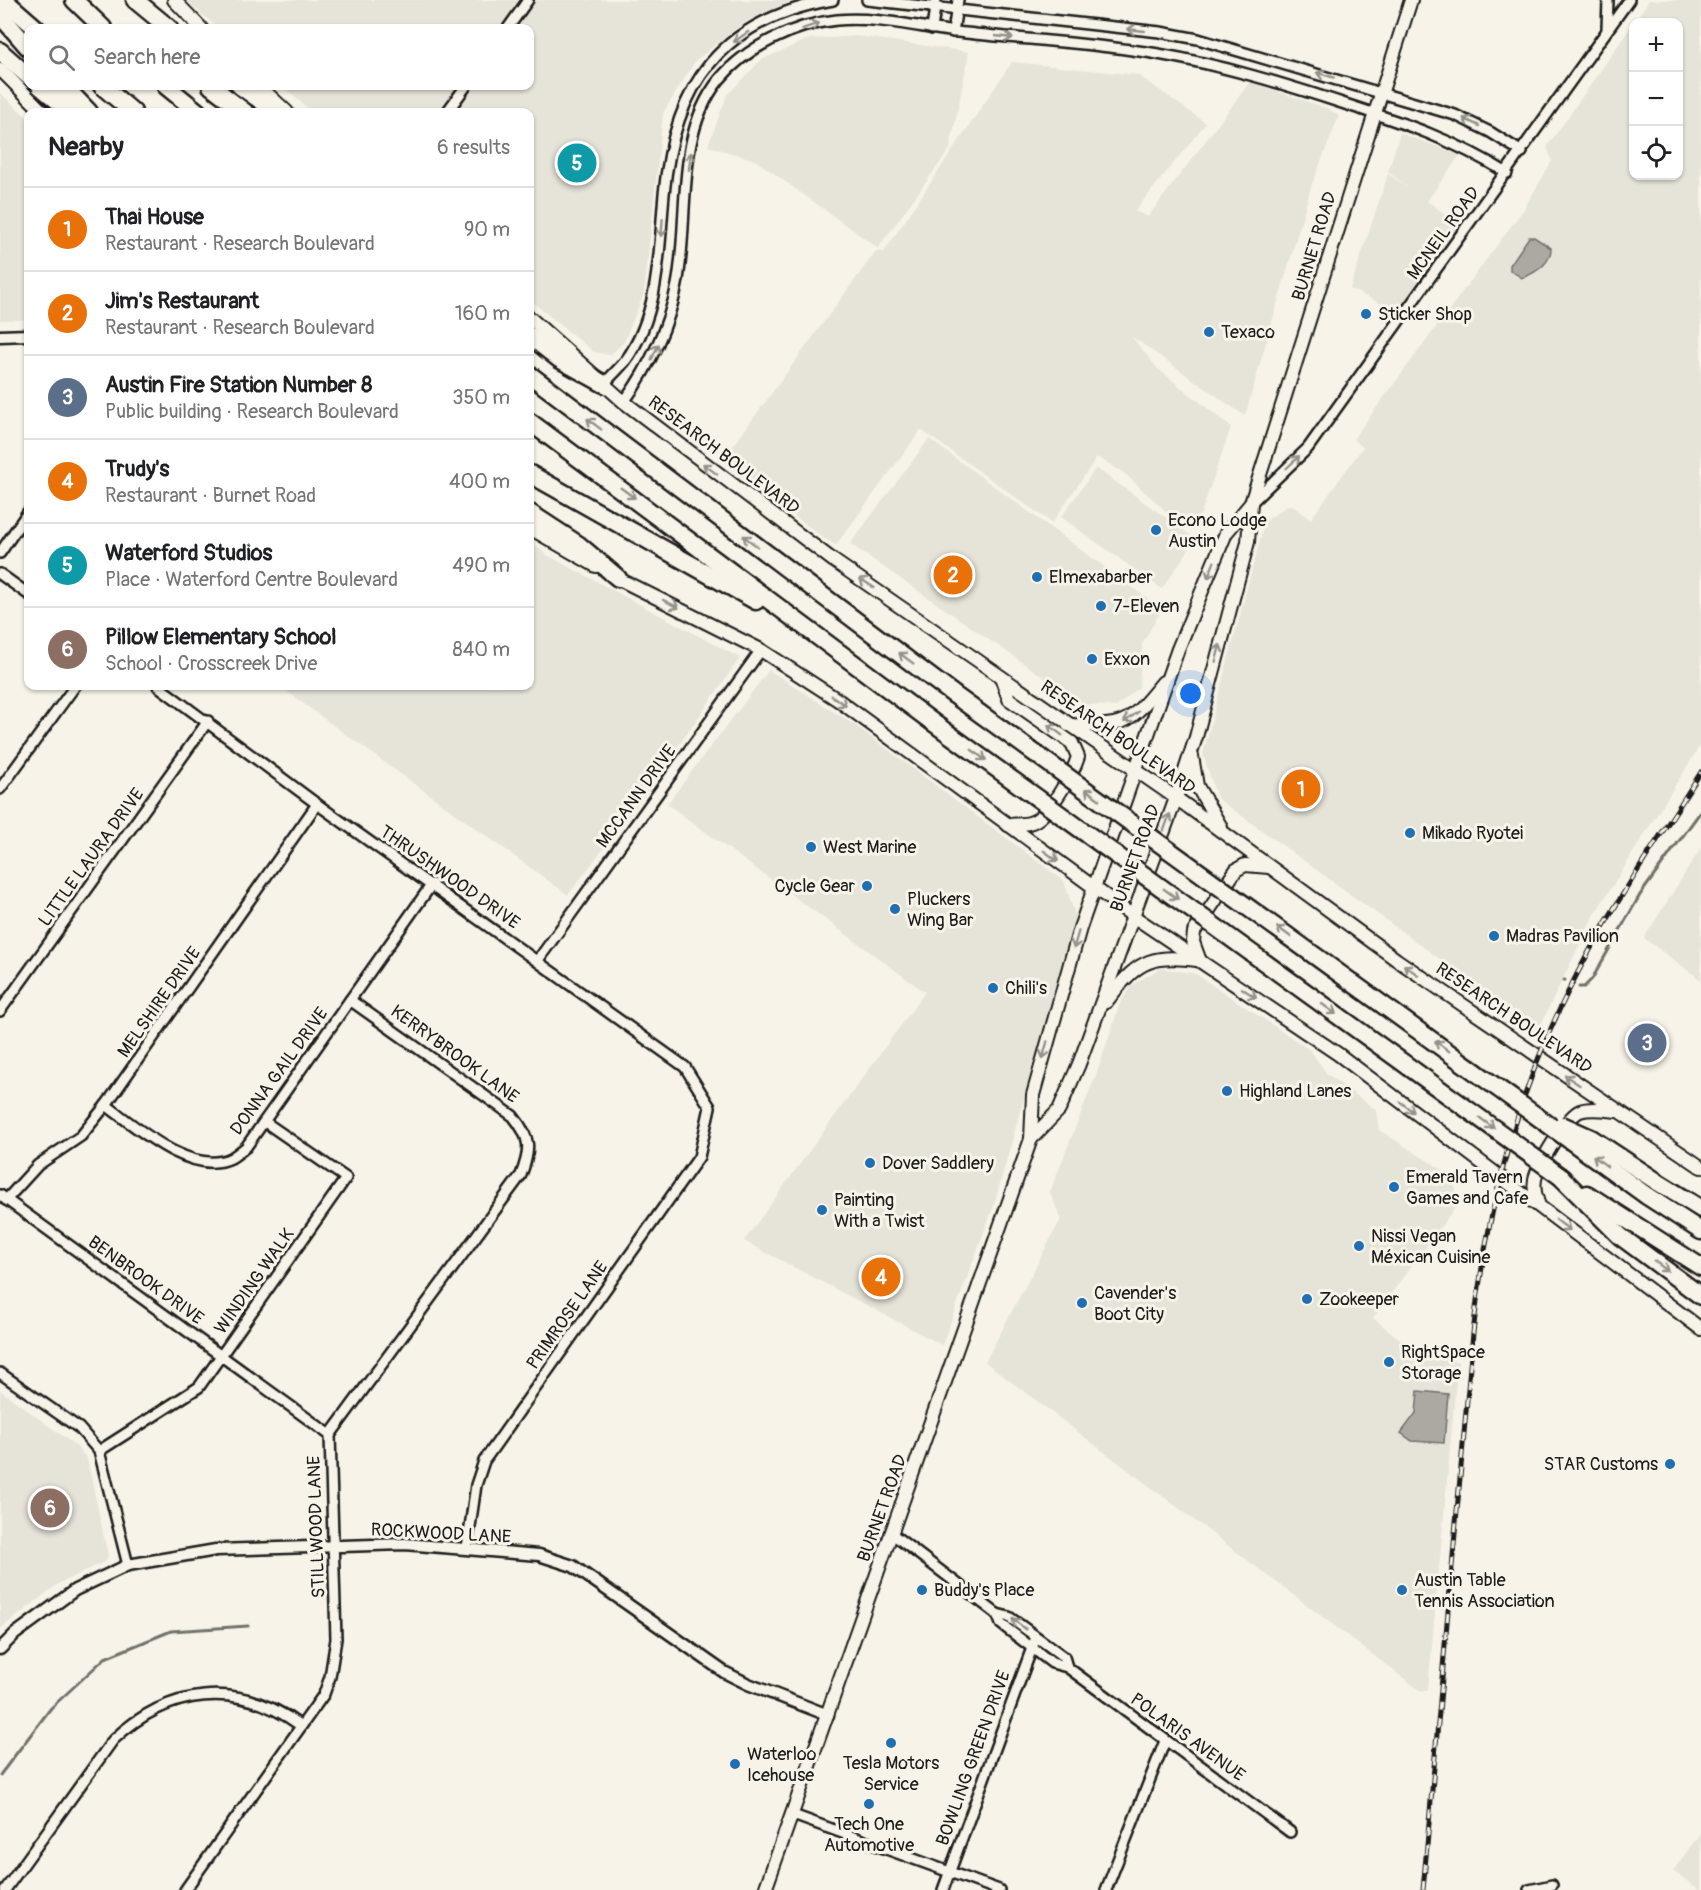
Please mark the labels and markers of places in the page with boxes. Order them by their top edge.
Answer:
pin: 5 [558,140,596,186]
place label: Sticker Shop [1378,303,1472,326]
marker: Sticker Shop [1359,307,1373,321]
place label: Texaco [1221,321,1275,344]
marker: Texaco [1202,325,1216,339]
place label: Econo Lodge Austin [1168,509,1267,553]
marker: Econo Lodge Austin [1149,523,1163,537]
pin: 2 [934,552,972,598]
place label: Elmexabarber [1049,566,1153,589]
marker: Elmexabarber [1030,570,1044,584]
place label: 7-Eleven [1113,595,1180,618]
marker: 7-Eleven [1094,599,1108,613]
place label: Exxon [1104,648,1150,671]
marker: Exxon [1085,652,1099,666]
pin: 1 [1282,766,1320,812]
place label: Mikado Ryotei [1422,822,1523,845]
marker: Mikado Ryotei [1403,826,1417,840]
place label: West Marine [823,836,916,859]
marker: West Marine [804,840,818,854]
place label: Cycle Gear [774,875,856,898]
marker: Cycle Gear [860,879,874,893]
place label: Pluckers Wing Bar [907,888,974,932]
marker: Pluckers Wing Bar [888,902,902,916]
place label: Madras Pavilion [1506,925,1619,948]
marker: Madras Pavilion [1487,929,1501,943]
place label: Chili's [1005,977,1047,1000]
marker: Chili's [986,981,1000,995]
pin: 3 [1628,1020,1666,1066]
place label: Highland Lanes [1239,1080,1351,1103]
marker: Highland Lanes [1220,1084,1234,1098]
place label: Dover Saddlery [882,1152,994,1175]
marker: Dover Saddlery [863,1156,877,1170]
place label: Emerald Tavern Games and Cafe [1406,1166,1529,1210]
marker: Emerald Tavern Games and Cafe [1387,1180,1401,1194]
place label: Painting With a Twist [834,1189,925,1233]
marker: Painting With a Twist [815,1203,829,1217]
place label: Nissi Vegan Méxican Cuisine [1371,1225,1490,1269]
marker: Nissi Vegan Méxican Cuisine [1352,1239,1366,1253]
pin: 4 [862,1254,900,1300]
place label: Cavender's Boot City [1094,1282,1176,1326]
place label: Zookeeper [1319,1288,1400,1311]
marker: Zookeeper [1300,1292,1314,1306]
marker: Cavender's Boot City [1075,1296,1089,1310]
place label: RightSpace Storage [1401,1341,1485,1385]
marker: RightSpace Storage [1382,1355,1396,1369]
place label: STAR Customs [1544,1453,1658,1476]
marker: STAR Customs [1663,1457,1677,1471]
pin: 6 [31,1486,70,1530]
place label: Austin Table Tennis Association [1414,1569,1555,1613]
place label: Buddy's Place [934,1579,1034,1602]
marker: Buddy's Place [915,1583,929,1597]
marker: Austin Table Tennis Association [1395,1583,1409,1597]
marker: Tesla Motors Service [884,1736,898,1750]
place label: Waterloo Icehouse [747,1743,817,1787]
place label: Tesla Motors Service [843,1752,939,1796]
marker: Waterloo Icehouse [728,1757,742,1771]
marker: Tech One Automotive [862,1797,876,1811]
place label: Tech One Automotive [824,1813,914,1857]

